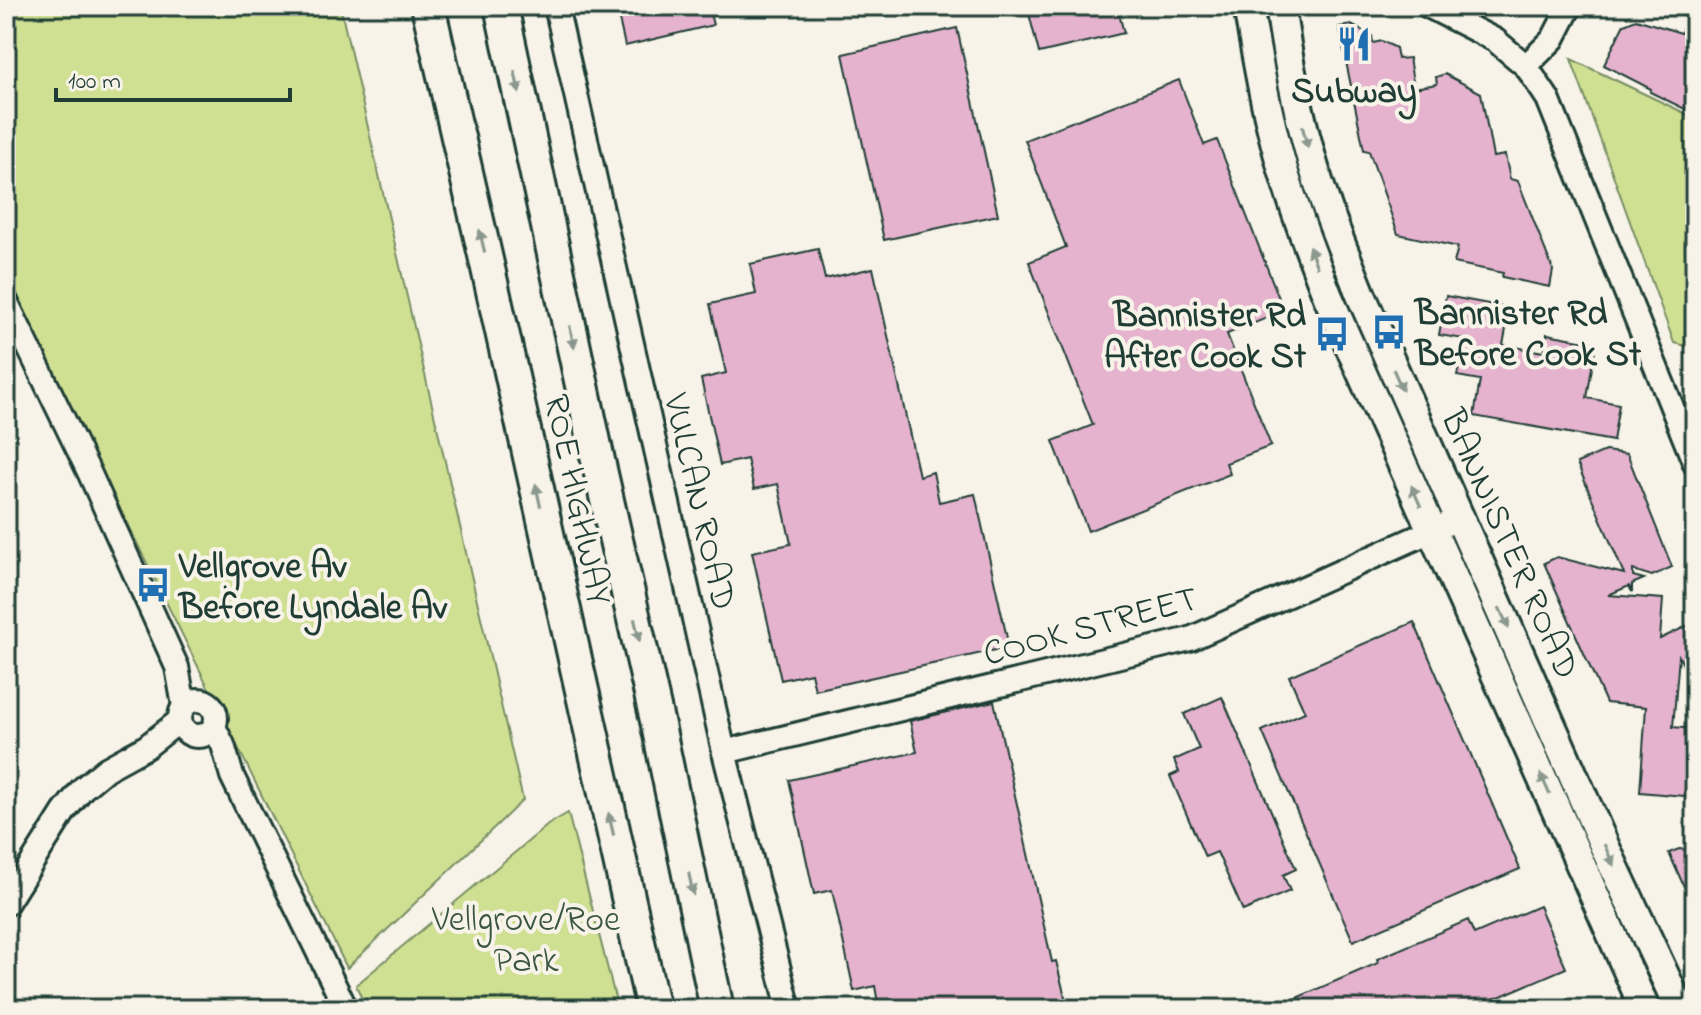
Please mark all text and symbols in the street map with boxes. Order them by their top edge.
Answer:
restaurant icon: Subway [1335,25,1373,63]
scale bar [56,52,290,102]
text: 100 m [68,65,121,100]
place label: Subway [1291,67,1417,120]
one-way arrow [511,70,524,95]
one-way arrow [1300,125,1312,150]
one-way arrow [475,228,488,253]
one-way arrow [1306,245,1319,269]
place label: Bannister Rd Before Cook St [1413,289,1642,383]
place label: Bannister Rd After Cook St [1104,291,1307,385]
bus stop icon: Bannister Rd Before Cook St [1370,313,1408,351]
bus stop icon: Bannister Rd After Cook St [1313,315,1351,353]
one-way arrow [566,324,578,349]
one-way arrow [1392,368,1405,392]
street label: VULCAN ROAD [647,388,748,616]
street label: ROE HIGHWAY [527,390,624,611]
street label: BANNISTER ROAD [1424,400,1591,688]
one-way arrow [531,482,544,507]
one-way arrow [1410,484,1423,508]
place label: Vellgrove Av Before Lyndale Av [177,542,448,636]
bus stop icon: Vellgrove Av Before Lyndale Av [134,566,172,604]
street label: COOK STREET [978,574,1204,682]
one-way arrow [1497,606,1510,629]
one-way arrow [631,618,644,643]
one-way arrow [1539,772,1552,796]
one-way arrow [604,811,617,836]
one-way arrow [1602,844,1616,867]
one-way arrow [685,872,698,897]
park label: Vellgrove/Roe Park [431,895,621,989]

